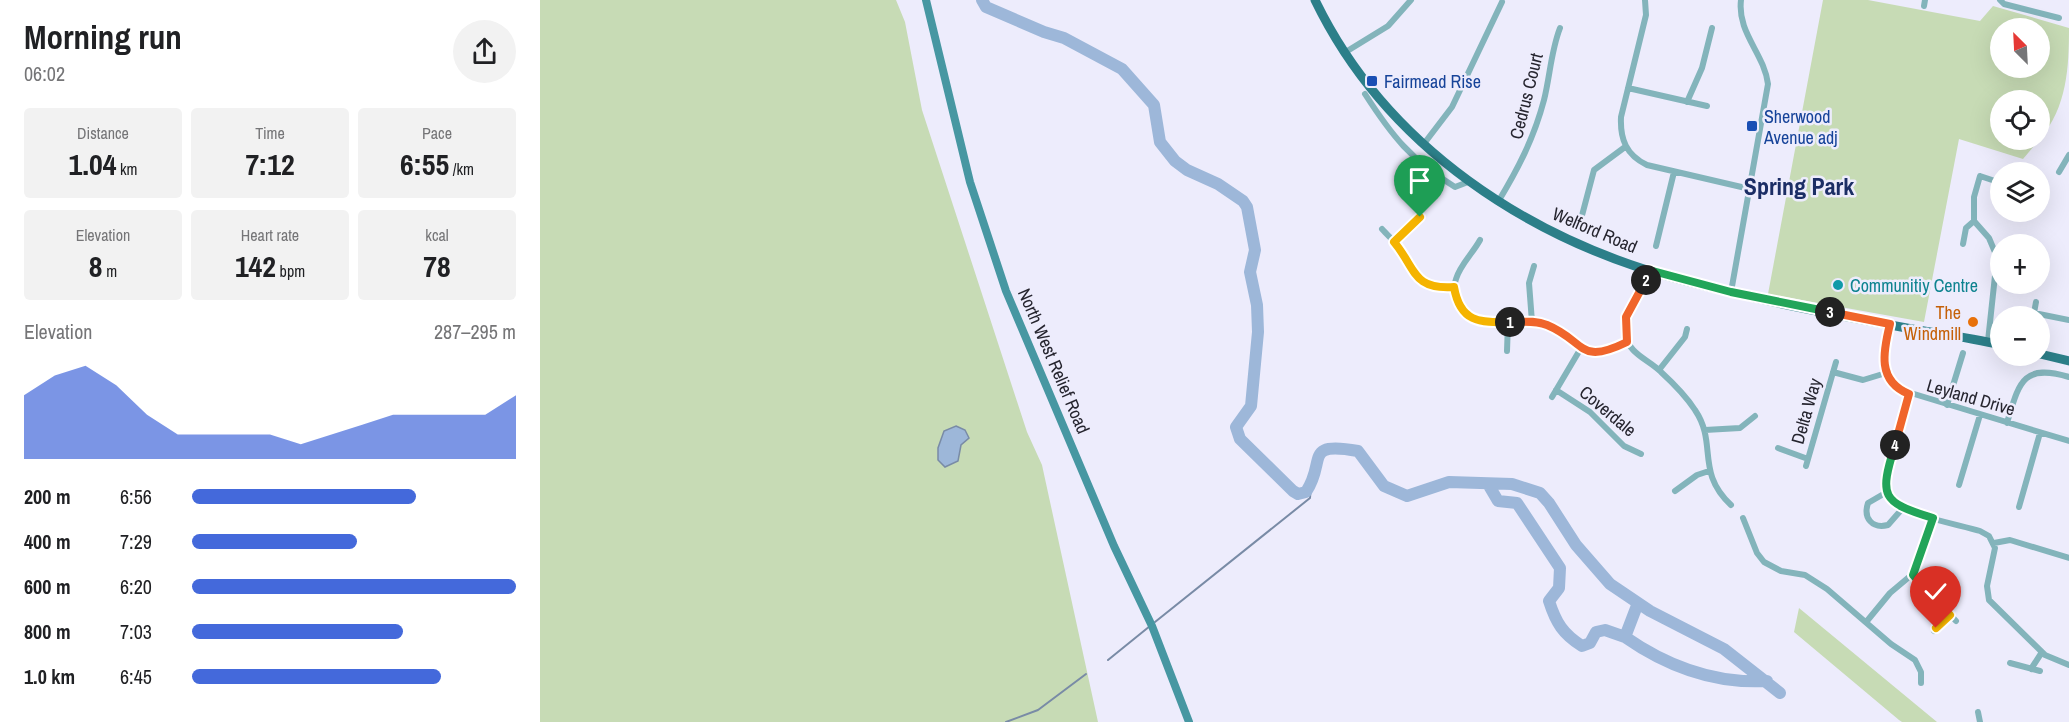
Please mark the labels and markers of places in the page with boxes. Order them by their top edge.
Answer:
place label: Fairmead Rise [1384,69,1481,94]
marker: Fairmead Rise [1365,74,1379,88]
place label: Sherwood Avenue adj [1763,104,1838,150]
marker: Sherwood Avenue adj [1745,119,1759,133]
pin [1394,155,1445,217]
pin: 2 [1631,265,1661,295]
place label: Communitiy Centre [1850,273,1978,298]
marker: Communitiy Centre [1831,278,1845,292]
pin: 3 [1815,297,1845,327]
place label: The Windmill [1904,300,1961,346]
pin: 1 [1495,307,1525,337]
marker: The Windmill [1966,315,1980,329]
pin: 4 [1880,430,1910,460]
pin [1910,566,1961,628]

